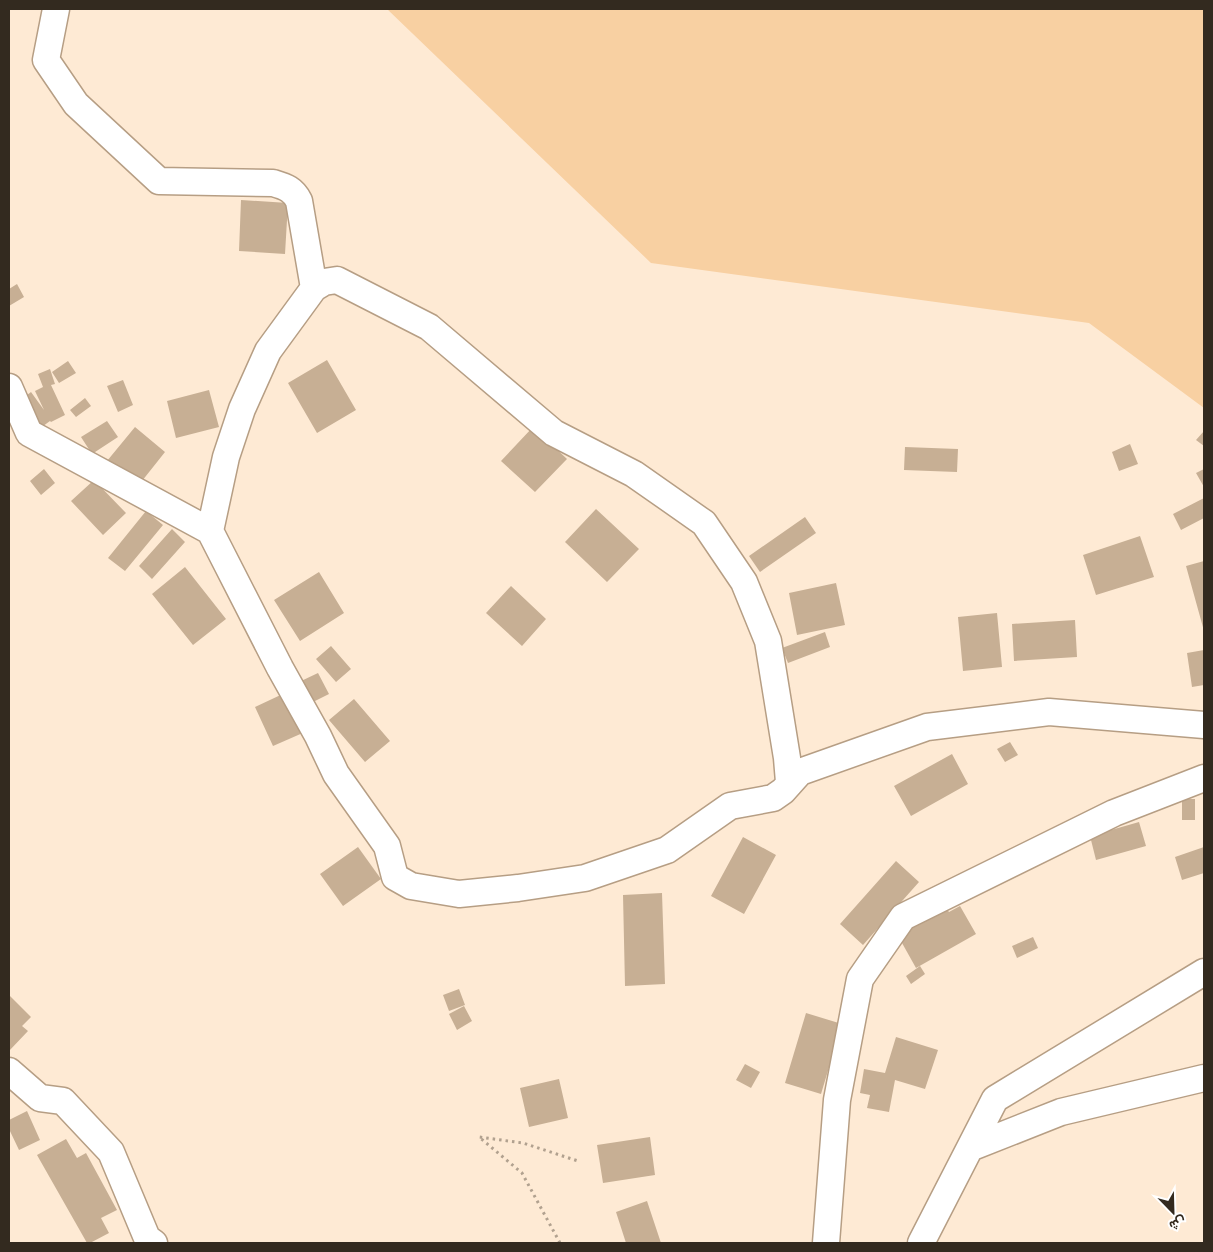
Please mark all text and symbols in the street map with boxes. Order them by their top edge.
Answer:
north arrow [1148,1187,1198,1237]
text: ش [1167,1212,1189,1236]

